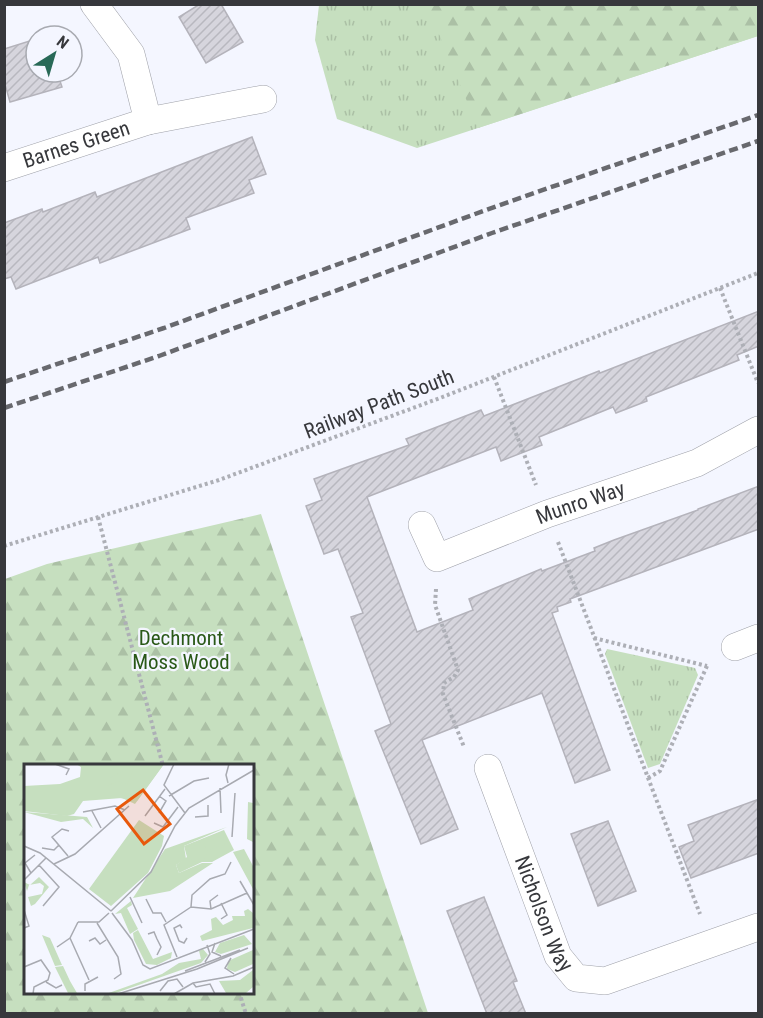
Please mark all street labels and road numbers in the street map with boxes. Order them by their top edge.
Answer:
street label: Barnes Green [20,116,133,173]
street label: Railway Path South [301,364,457,444]
street label: Munro Way [533,476,628,529]
street label: Nicholson Way [510,853,578,977]

